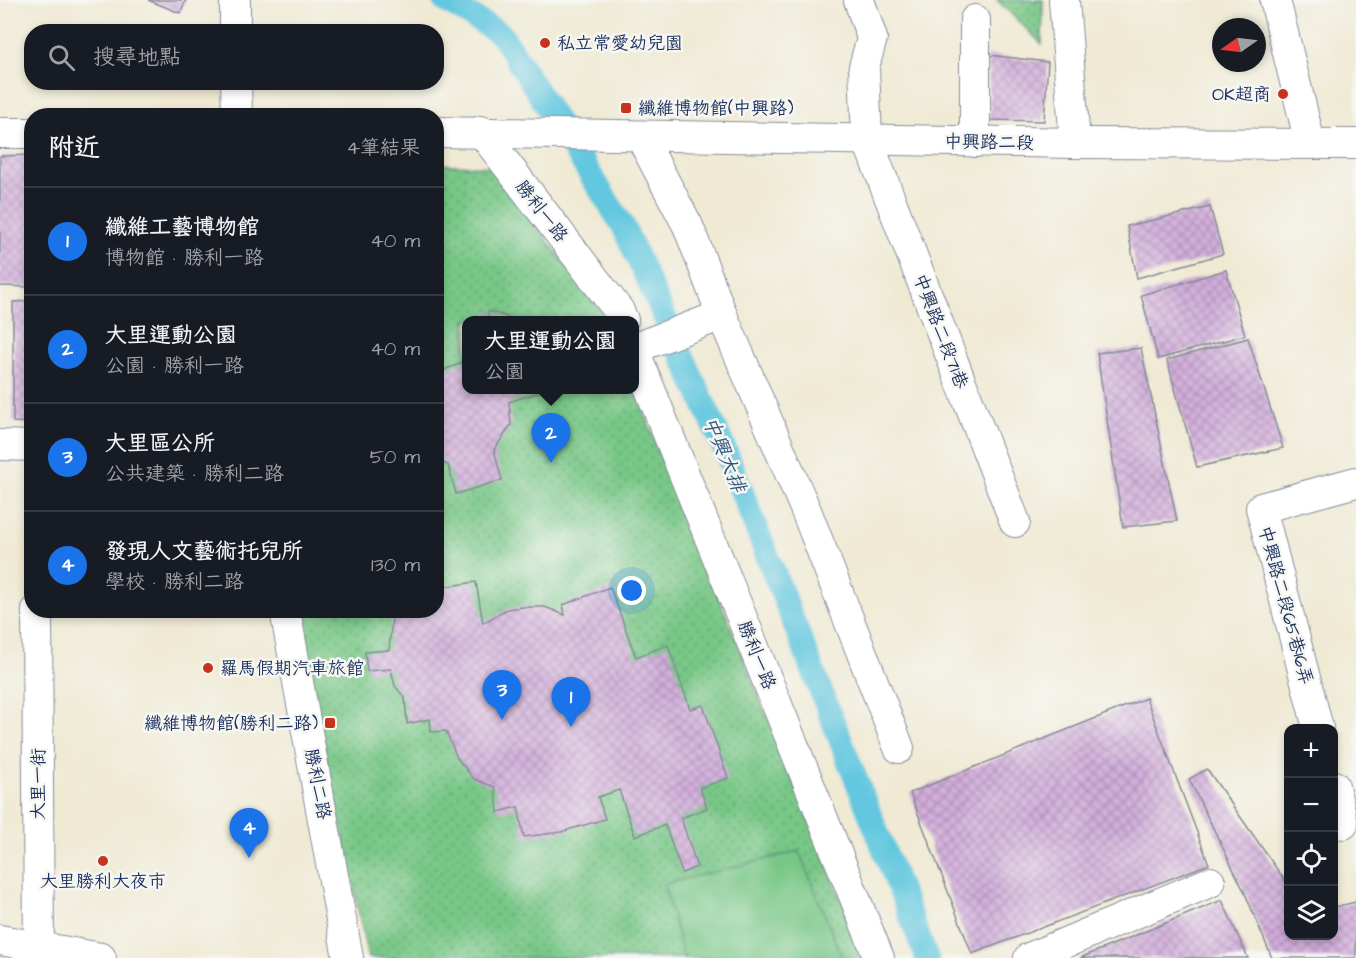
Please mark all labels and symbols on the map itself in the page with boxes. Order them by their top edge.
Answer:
north arrow [1212,18,1266,72]
place label: 私立常愛幼兒園 [557,31,683,56]
marker: 私立常愛幼兒園 [538,36,552,50]
place label: OK超商 [1212,82,1271,107]
marker: OK超商 [1276,87,1290,101]
place label: 纖維博物館(中興路) [638,96,794,121]
marker: 纖維博物館(中興路) [619,101,633,115]
street label: 中興路二段 [944,129,1034,156]
street label: 勝利一路 [510,175,574,247]
street label: 中興路二段71巷 [907,270,974,392]
water label: 中興大排 [696,412,753,499]
pin: 2 [532,414,570,463]
street label: 中興路二段65巷16弄 [1252,523,1319,687]
your location [617,576,646,605]
street label: 勝利一路 [731,617,782,693]
place label: 羅馬假期汽車旅館 [220,656,364,681]
marker: 羅馬假期汽車旅館 [201,661,215,675]
pin: 3 [482,670,522,720]
pin: 1 [552,678,590,727]
place label: 纖維博物館(勝利二路) [144,711,318,736]
marker: 纖維博物館(勝利二路) [323,716,337,730]
street label: 勝利二路 [298,746,337,822]
street label: 大里一街 [26,748,51,820]
pin: 4 [230,808,268,858]
marker: 大里勝利大夜市 [96,854,110,868]
place label: 大里勝利大夜市 [40,869,166,894]

